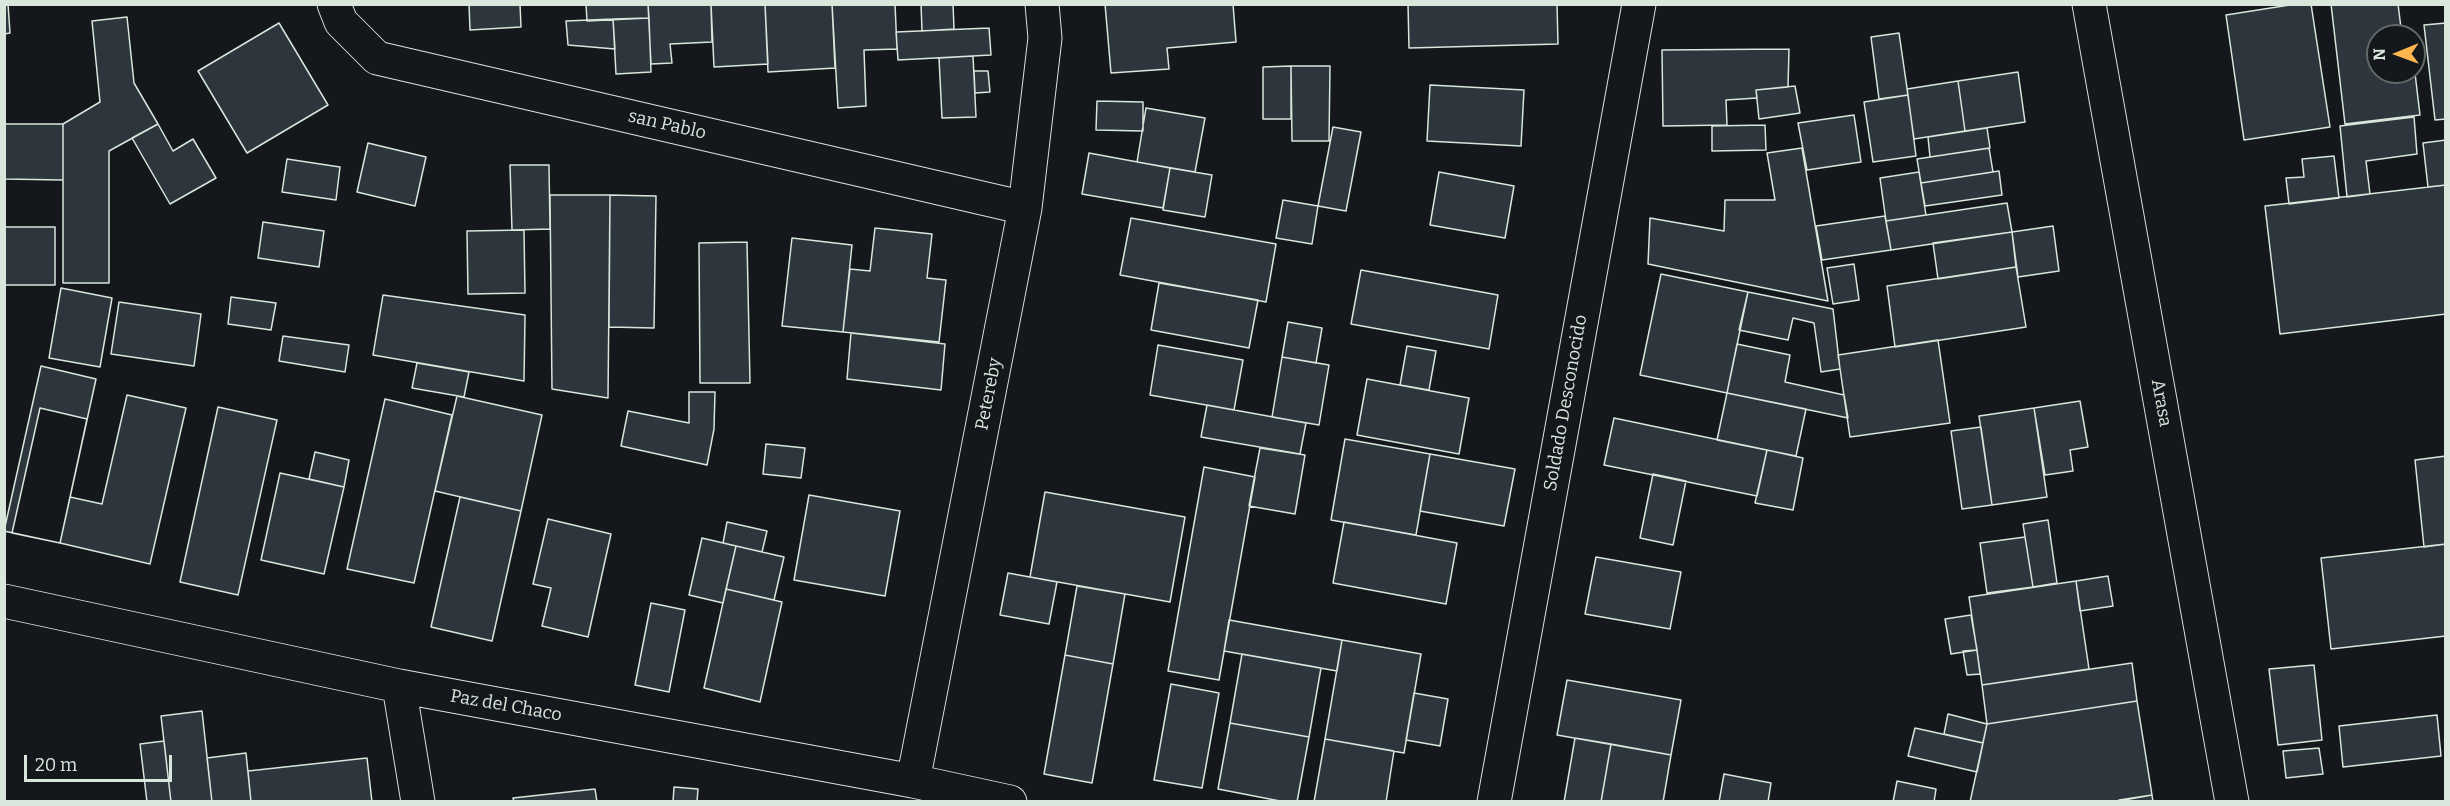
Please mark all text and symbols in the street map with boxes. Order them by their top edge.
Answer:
north arrow [2366,24,2426,84]
text: N [2370,48,2389,61]
street label: san Pablo [626,106,708,144]
street label: Soldado Desconocido [1540,313,1592,493]
street label: Petereby [971,356,1007,432]
street label: Arasa [2146,377,2176,429]
street label: Paz del Chaco [448,686,564,726]
scale bar [27,743,176,781]
text: 20 m [35,754,77,776]

